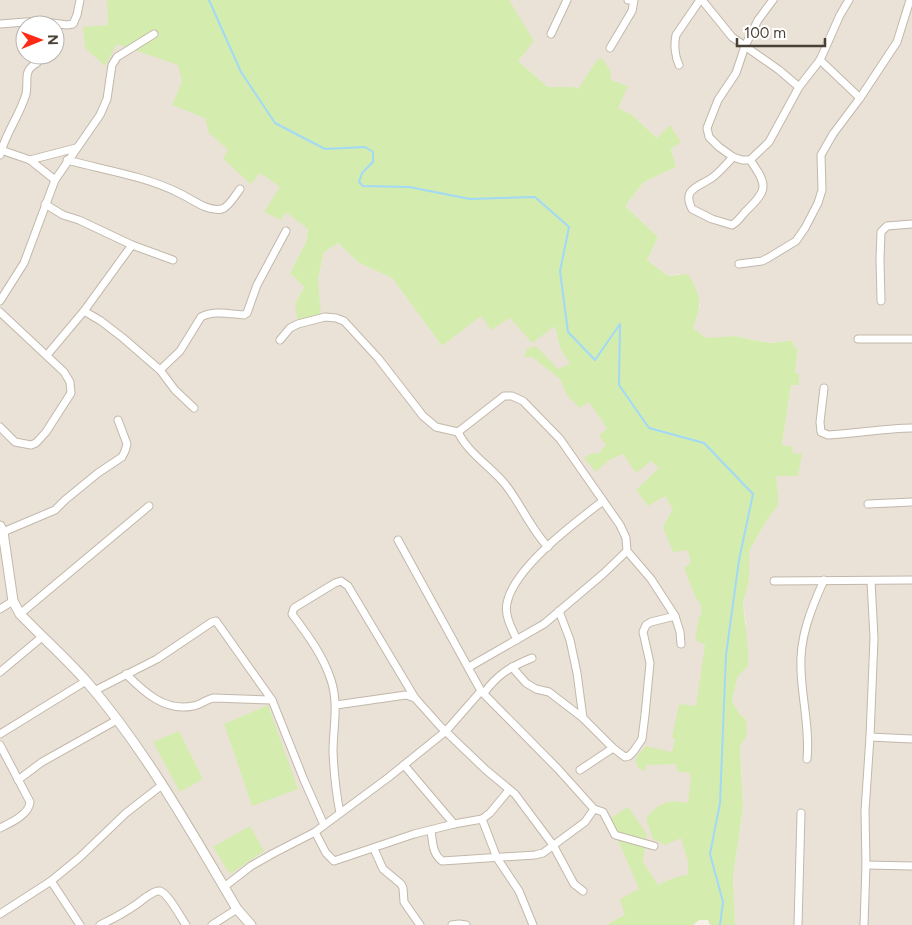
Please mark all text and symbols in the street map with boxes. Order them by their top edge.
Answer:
north arrow [15,15,65,65]
scale bar [737,15,824,47]
text: 100 m [744,24,786,42]
text: N [44,34,61,45]

